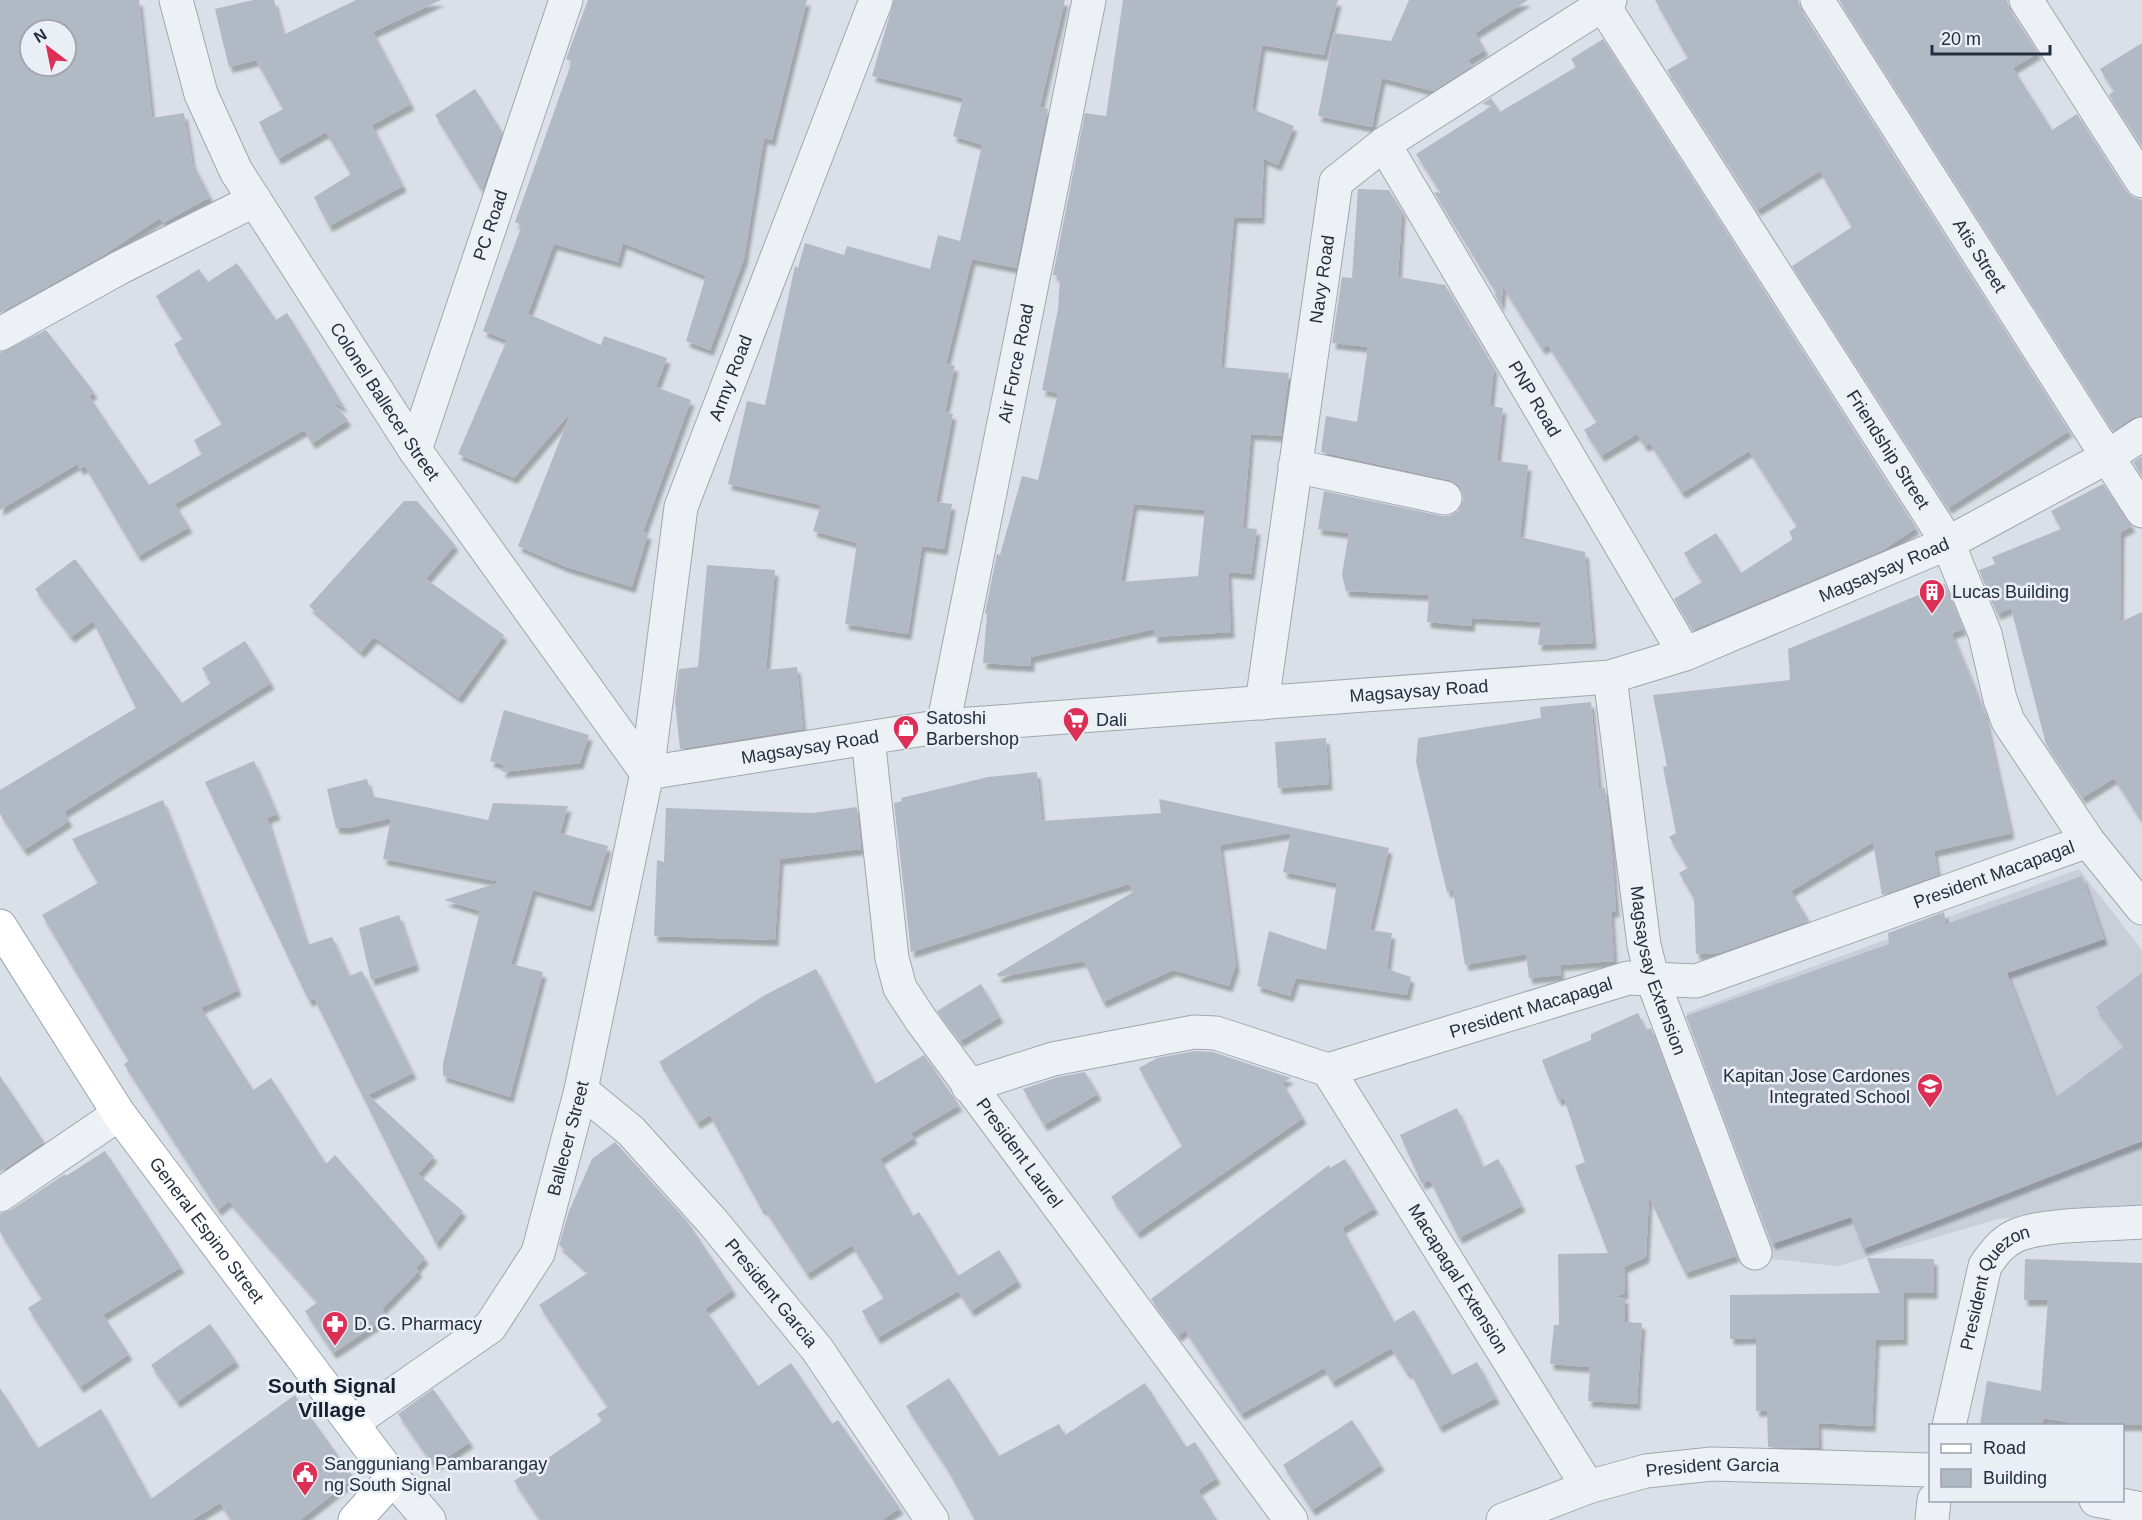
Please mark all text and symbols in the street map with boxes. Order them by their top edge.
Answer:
north arrow [18,18,78,78]
scale bar [1932,18,2050,56]
text: N [31,25,50,46]
text: 20 m [1941,29,1981,49]
street label: PC Road [469,187,511,263]
street label: Atis Street [1949,215,2010,296]
street label: Navy Road [1306,234,1338,325]
street label: Air Force Road [994,302,1038,425]
street label: Colonel Ballecer Street [326,319,443,484]
street label: Army Road [705,332,756,424]
street label: PNP Road [1504,357,1565,440]
street label: Friendship Street [1843,386,1933,513]
street label: Magsaysay Road [1816,534,1952,606]
building icon: Lucas Building [1917,577,1947,615]
place label: Lucas Building [1952,582,2069,602]
street label: Magsaysay Road [1349,676,1489,706]
supermarket icon: Dali [1061,705,1091,743]
place label: Satoshi Barbershop [926,708,1019,749]
place label: Dali [1096,710,1127,730]
shop icon: Satoshi Barbershop [891,713,921,751]
street label: Magsaysay Road [740,726,880,768]
street label: President Macapagal [1911,837,2077,912]
street label: Magsaysay Extension [1627,884,1690,1058]
street label: President Macapagal [1447,973,1615,1042]
place label: Kapitan Jose Cardones Integrated School [1723,1066,1910,1107]
school or university icon: Kapitan Jose Cardones Integrated School [1915,1071,1945,1109]
street label: Ballecer Street [544,1079,593,1198]
street label: President Laurel [972,1094,1066,1212]
street label: General Espino Street [145,1153,268,1307]
street label: Macapagal Extension [1404,1200,1512,1357]
street label: President Quezon [1956,1222,2032,1352]
street label: President Garcia [721,1235,822,1352]
pharmacy icon: D. G. Pharmacy [320,1309,350,1347]
place label: D. G. Pharmacy [354,1314,482,1334]
district label: South Signal Village [268,1374,396,1421]
legend [1929,1424,2124,1502]
text: Road [1983,1438,2026,1458]
place label: Sangguniang Pambarangay ng South Signal [324,1454,547,1495]
street label: President Garcia [1645,1454,1781,1481]
public building icon: Sangguniang Pambarangay ng South Signal [290,1459,320,1497]
text: Building [1983,1468,2047,1488]

